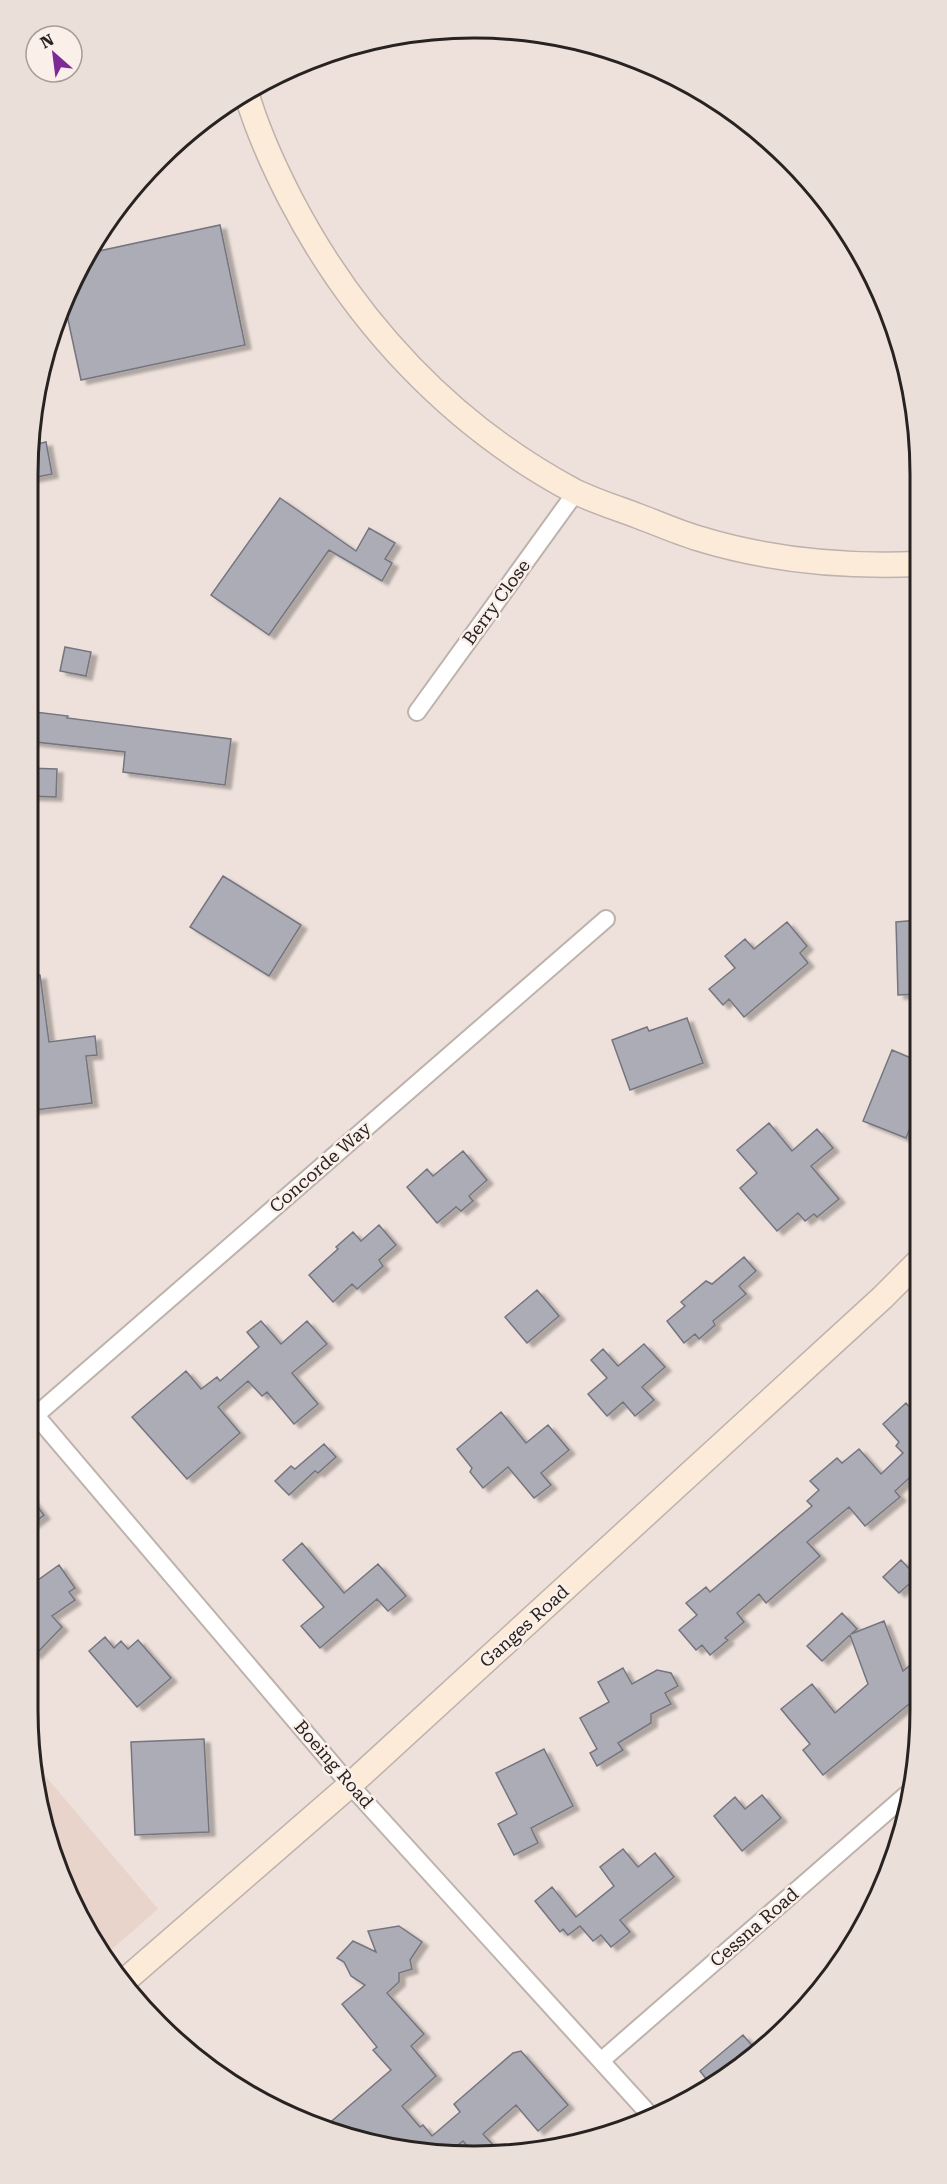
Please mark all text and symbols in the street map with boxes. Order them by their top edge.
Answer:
north arrow [24,24,84,84]
text: N [37,30,57,52]
street label: Berry Close [458,555,534,649]
street label: Concorde Way [265,1117,375,1217]
street label: Ganges Road [475,1580,573,1671]
street label: Boeing Road [290,1716,378,1813]
street label: Cessna Road [706,1883,803,1971]

